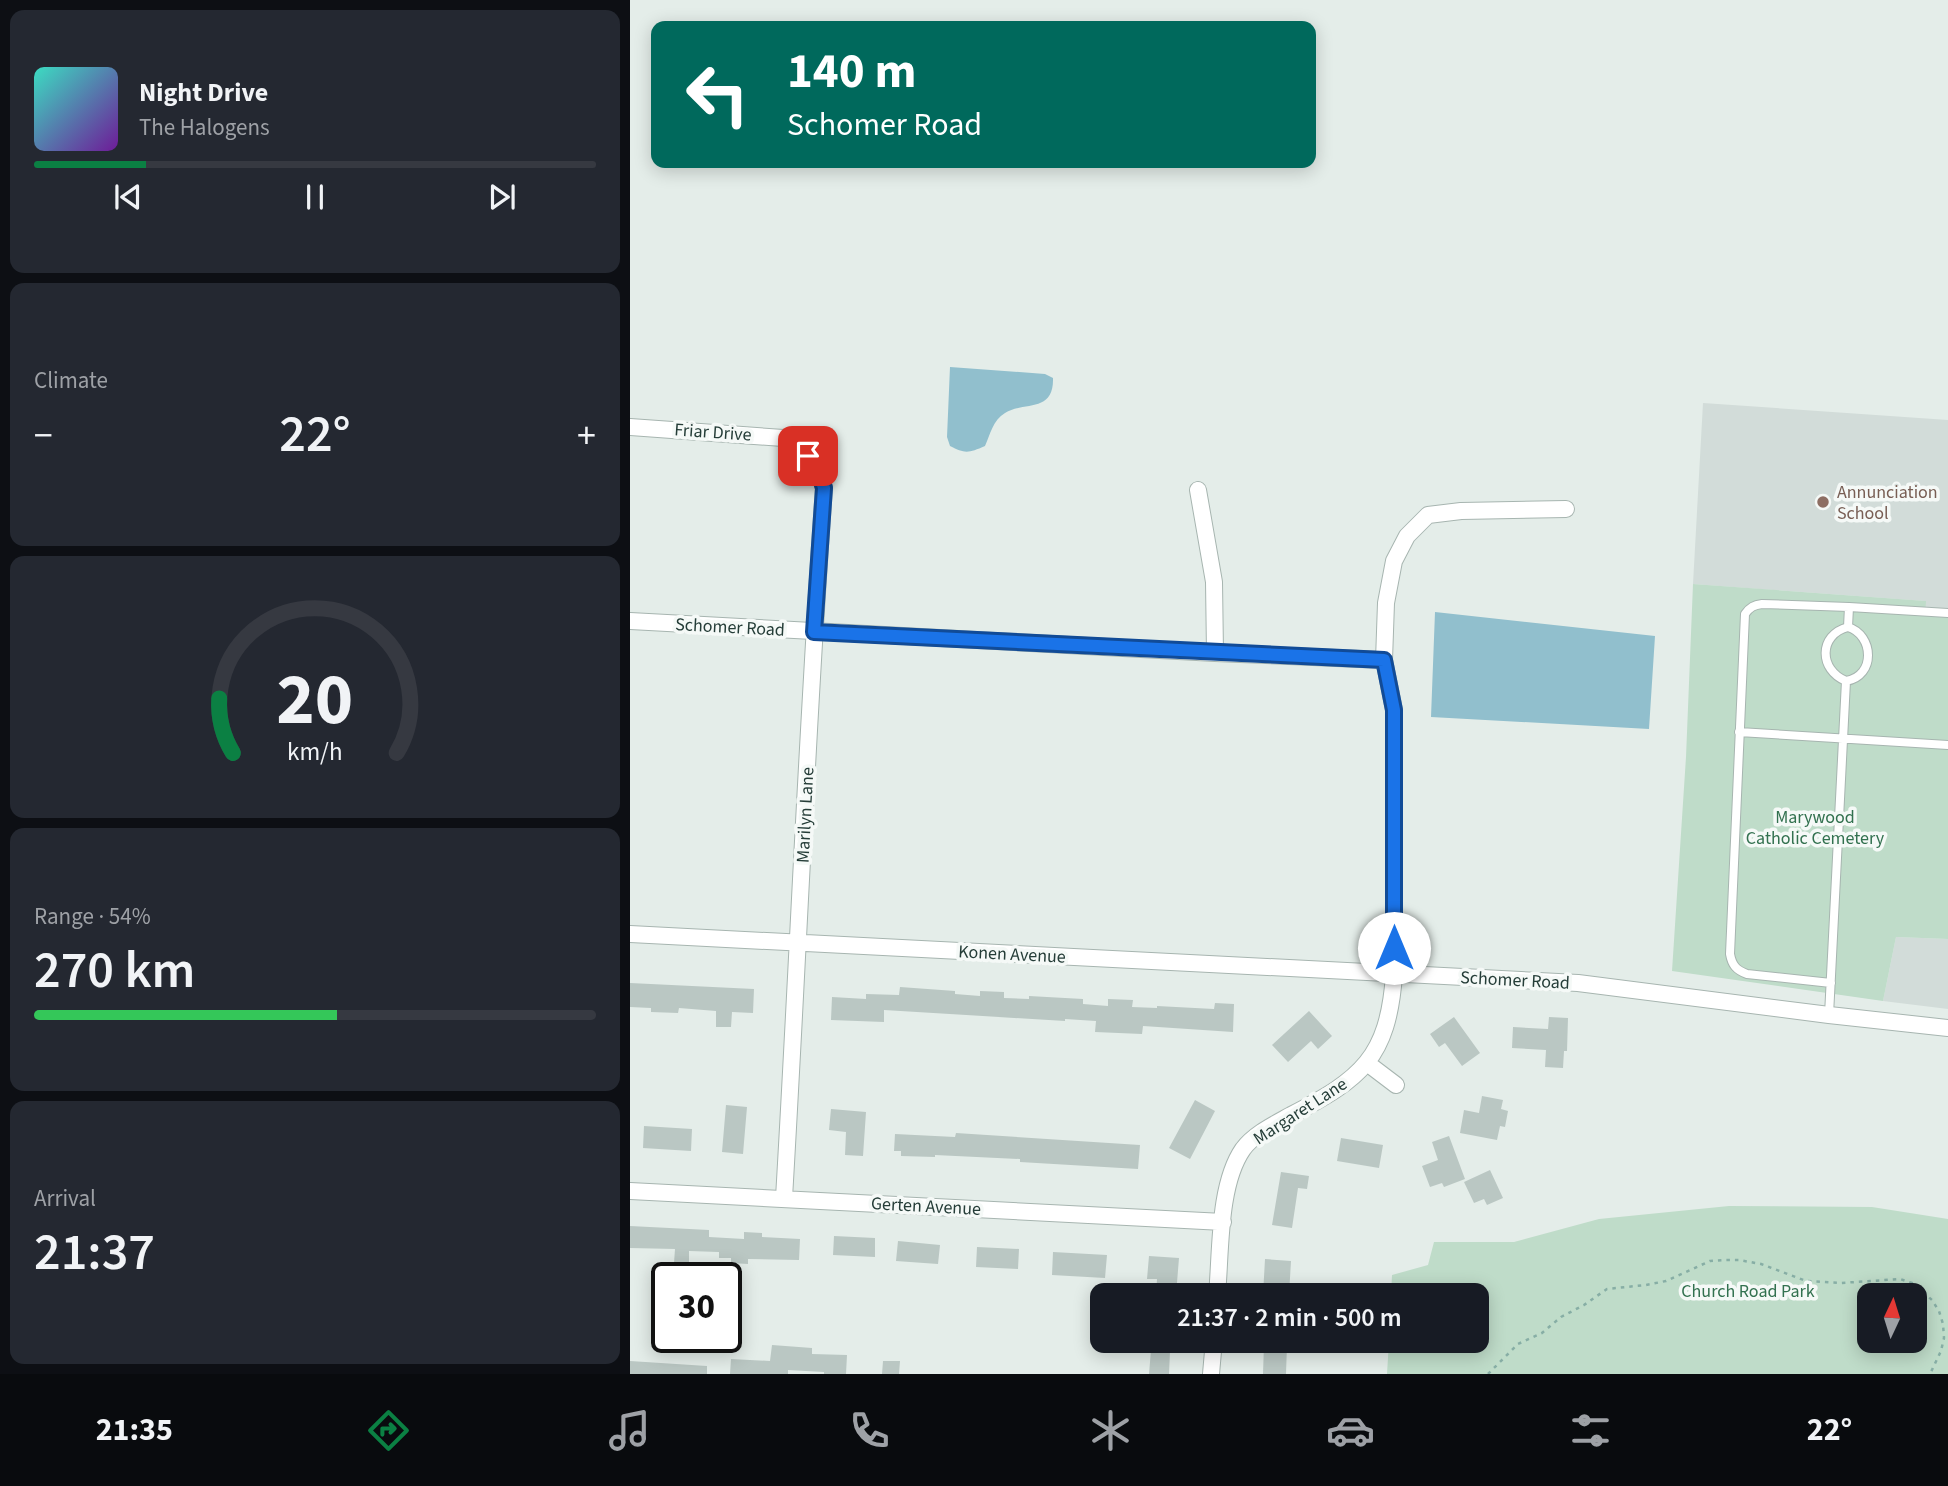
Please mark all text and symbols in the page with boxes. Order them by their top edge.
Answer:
text: 140 m [787,37,916,107]
icon: left [672,49,763,140]
text: Night Drive [139,74,268,111]
text: Schomer Road [787,102,982,148]
text: The Halogens [139,111,270,144]
icon: previous [109,178,147,216]
icon: pause [296,178,334,216]
icon: next [483,178,521,216]
text: Climate [34,364,108,397]
text: 22° [279,398,351,472]
text: − [34,409,53,463]
text: + [577,409,596,463]
street label: Friar Drive [674,417,752,448]
pin [778,426,838,486]
icon: arrive [789,437,827,475]
place label: Annunciation School [1837,480,1938,526]
marker: Annunciation School [1815,494,1831,510]
street label: Schomer Road [675,612,785,643]
text: 20 [277,648,353,752]
text: km/h [287,734,343,770]
street label: Marilyn Lane [791,766,820,864]
park label: Marywood Catholic Cemetery [1746,805,1885,851]
text: Range · 54% [34,900,151,933]
position arrow [1357,911,1431,985]
text: 270 km [34,934,195,1008]
street label: Konen Avenue [958,939,1066,970]
street label: Schomer Road [1460,965,1570,996]
street label: Margaret Lane [1249,1072,1352,1151]
text: Arrival [34,1182,96,1215]
street label: Gerten Avenue [870,1191,982,1222]
text: 21:37 [34,1216,155,1290]
speed limit sign: 30 [651,1262,742,1353]
park label: Church Road Park [1681,1279,1815,1304]
north arrow [1857,1283,1927,1353]
map controls [1857,1283,1927,1353]
text: 21:37 · 2 min · 500 m [1177,1299,1402,1336]
icon: directions [364,1406,413,1455]
icon: music [605,1406,654,1455]
icon: phone [845,1406,894,1455]
icon: climate [1086,1406,1135,1455]
icon: car [1326,1406,1375,1455]
icon: filters [1566,1406,1615,1455]
text: 21:35 [96,1407,173,1453]
text: 22° [1807,1407,1852,1453]

